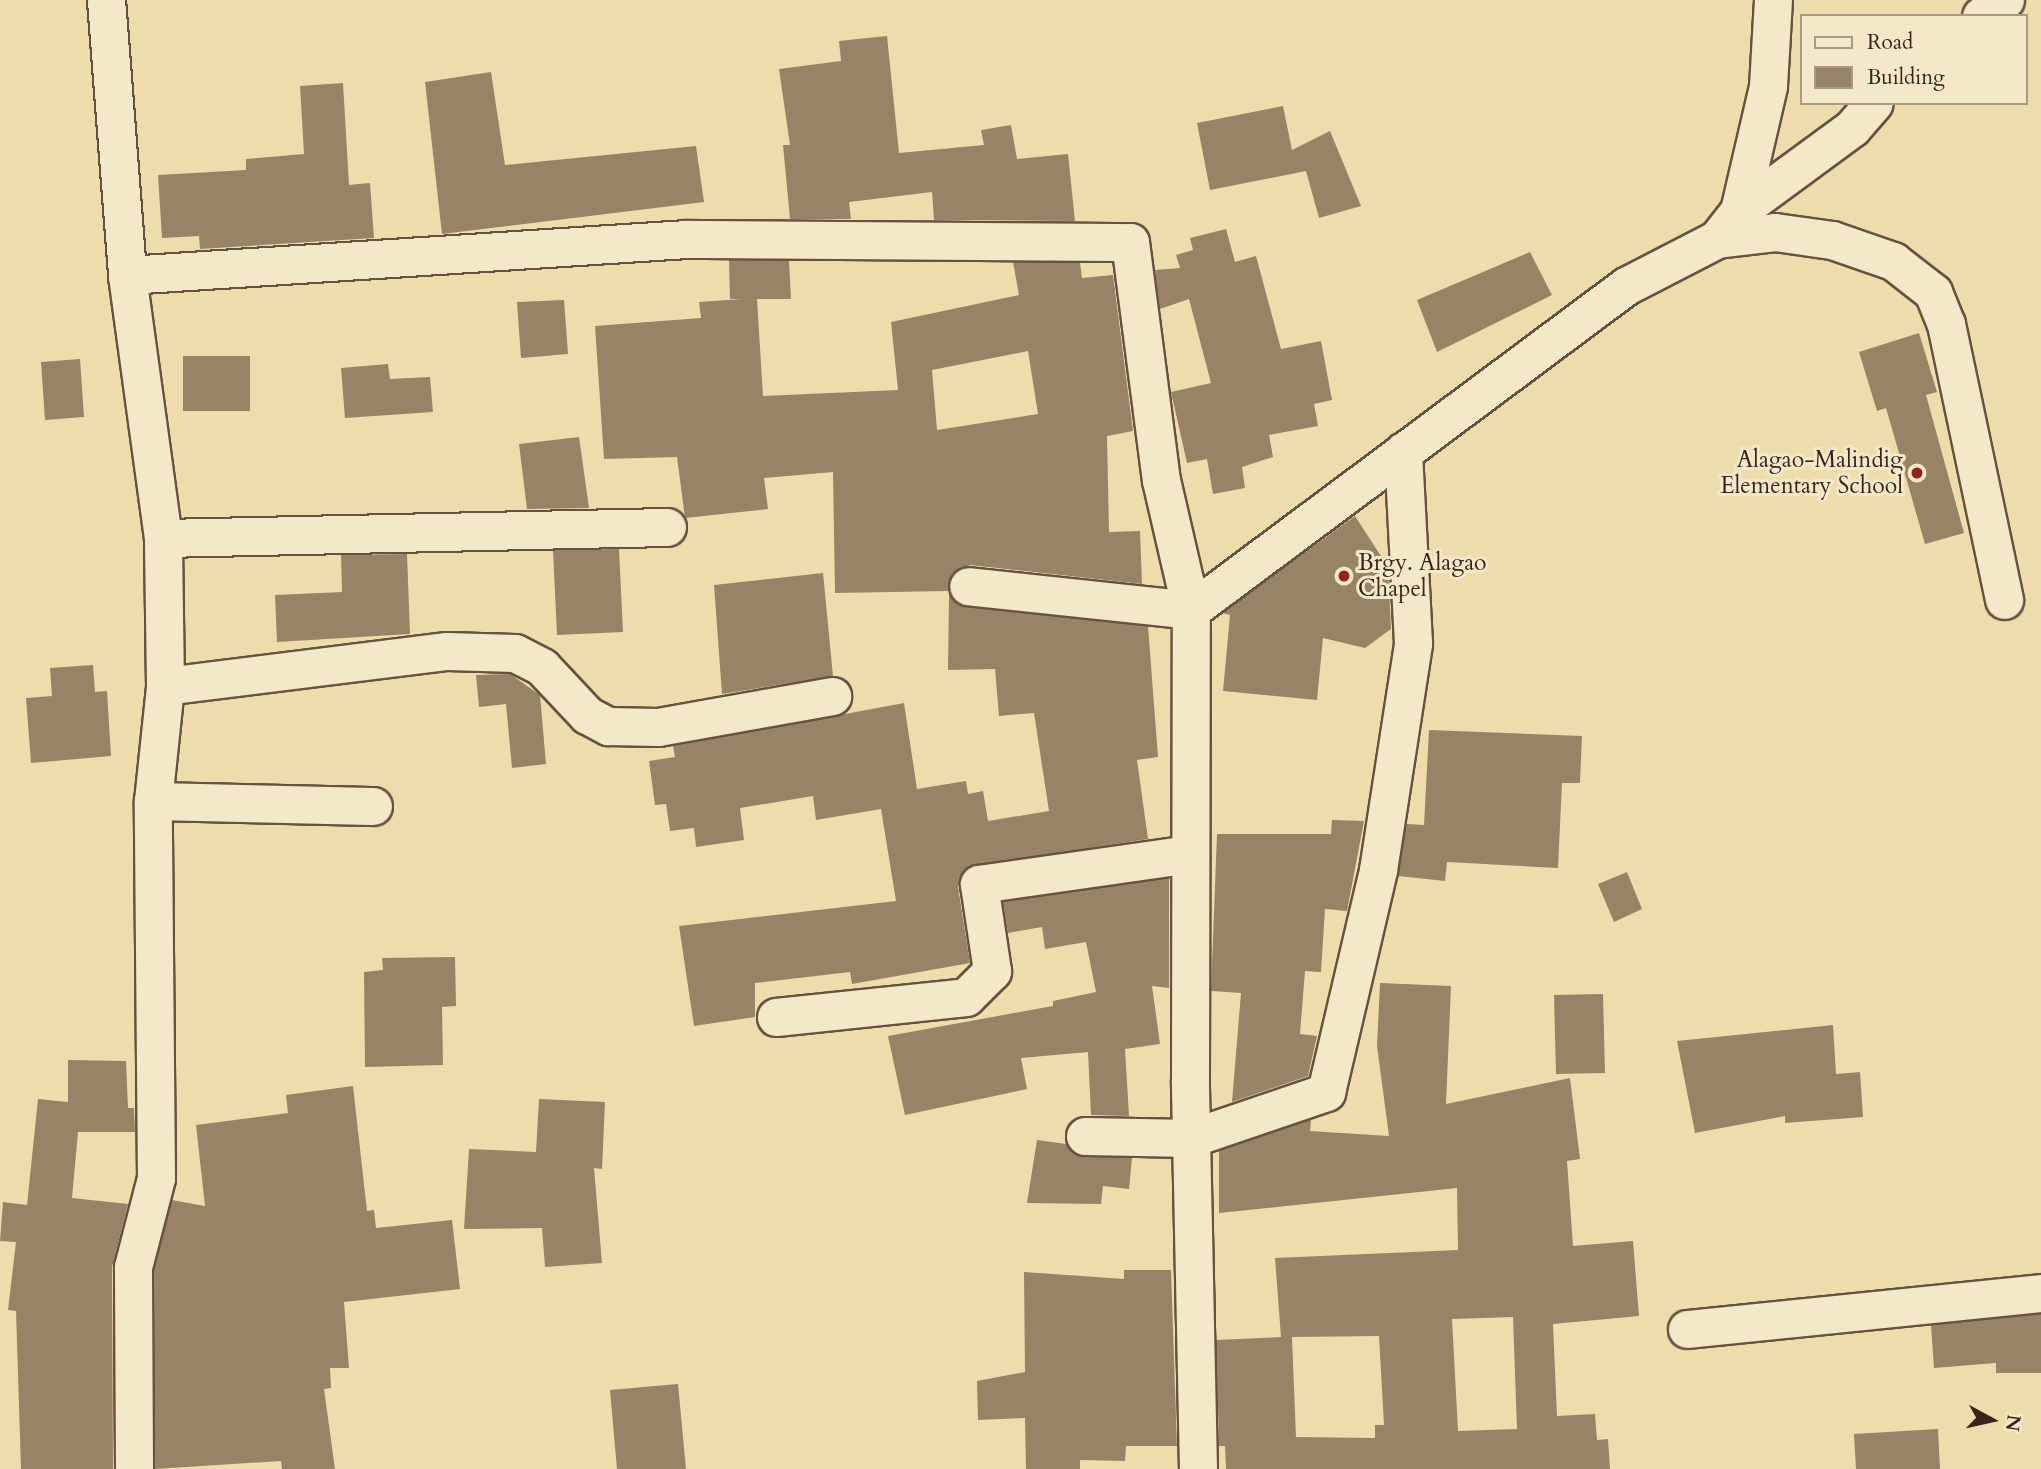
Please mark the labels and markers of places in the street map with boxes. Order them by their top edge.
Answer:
place label: Alagao-Malindig Elementary School [1720,446,1903,500]
marker: Alagao-Malindig Elementary School [1909,465,1925,481]
place label: Brgy. Alagao Chapel [1358,549,1486,603]
marker: Brgy. Alagao Chapel [1336,568,1352,584]

